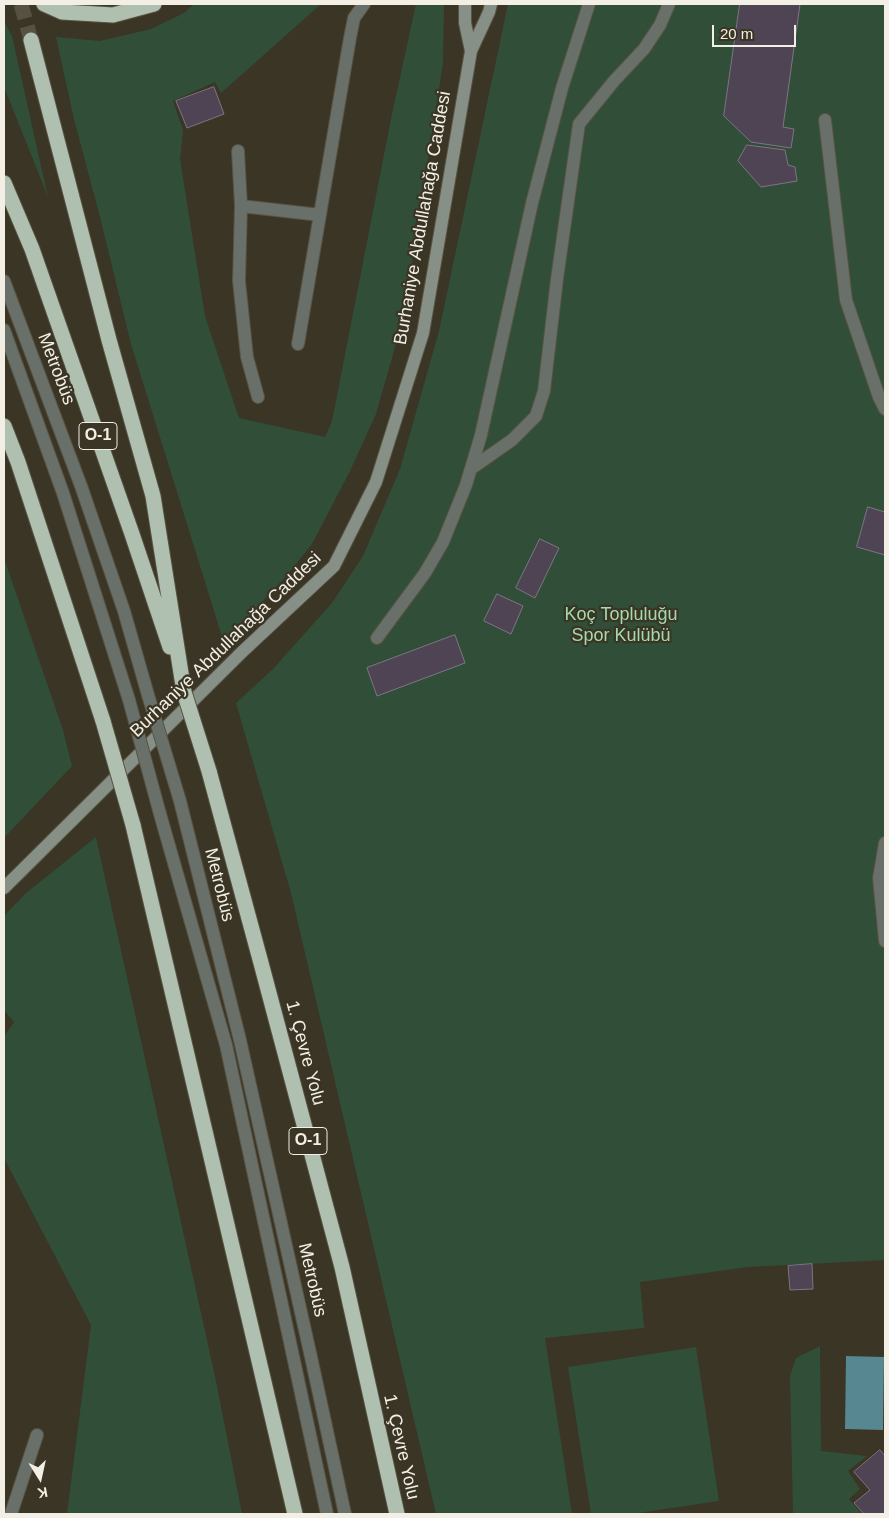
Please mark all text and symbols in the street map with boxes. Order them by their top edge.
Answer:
scale bar [714,15,798,47]
text: 20 m [720,25,753,42]
street label: Burhaniye Abdullahağa Caddesi [390,89,456,347]
street label: Metrobüs [32,330,80,408]
road number: O-1 [79,422,117,450]
street label: Burhaniye Abdullahağa Caddesi [126,548,326,742]
park label: Koç Topluluğu Spor Kulübü [564,604,678,646]
street label: Metrobüs [199,846,239,924]
street label: 1. Çevre Yolu [281,998,329,1108]
road number: O-1 [289,1128,327,1154]
street label: Metrobüs [293,1241,331,1319]
street label: 1. Çevre Yolu [378,1392,424,1502]
north arrow [15,1453,65,1503]
text: K [36,1484,49,1502]

